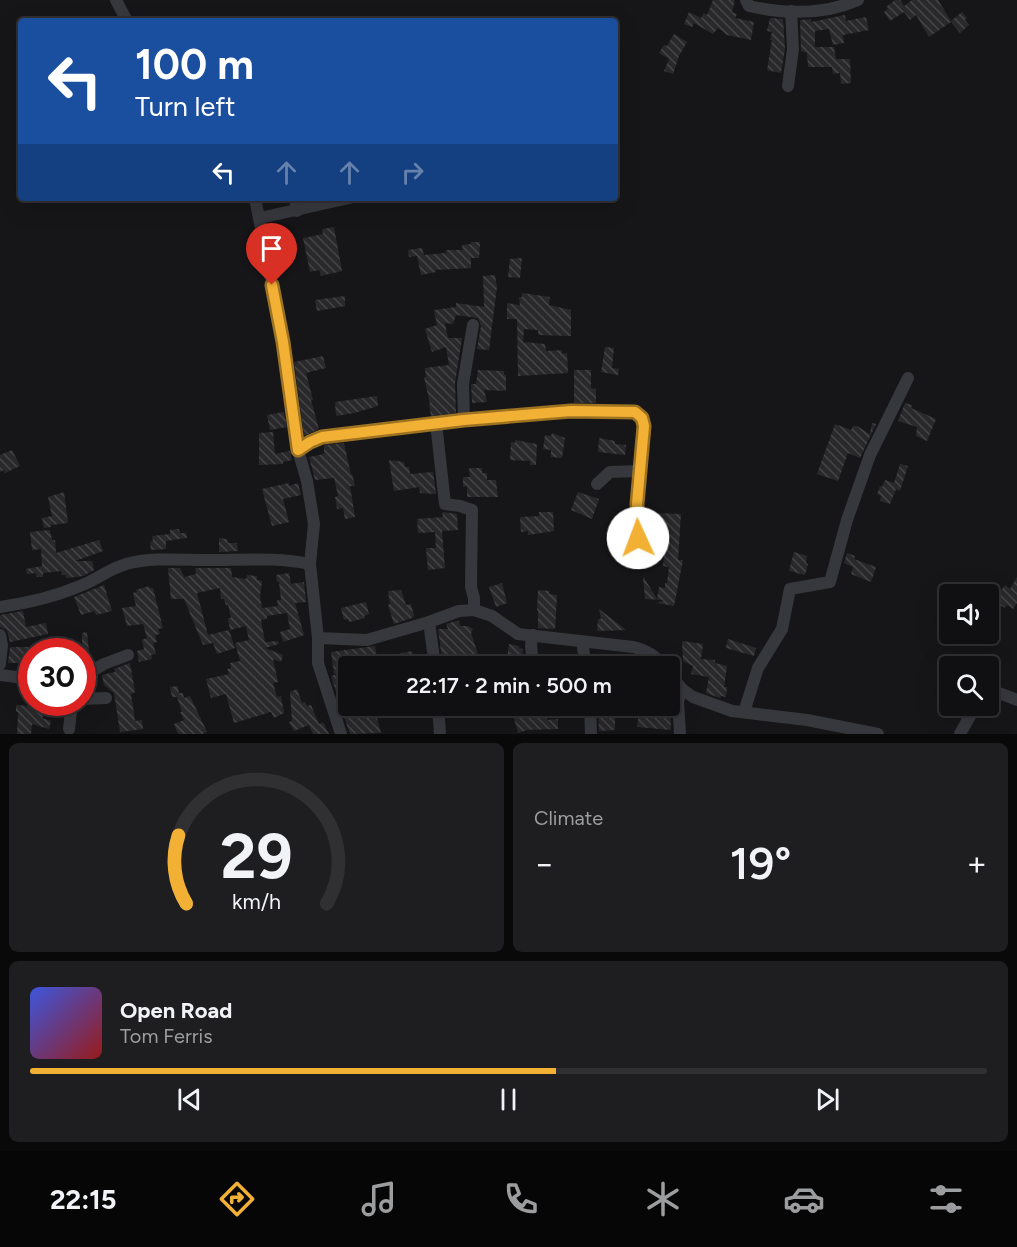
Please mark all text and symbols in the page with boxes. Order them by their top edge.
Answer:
text: 100 m [135,39,254,90]
icon: left [36,42,114,120]
text: Turn left [135,90,235,123]
icon: left [207,156,240,189]
icon: ahead [270,156,303,189]
icon: ahead [333,156,366,189]
icon: right [396,156,429,189]
pin [246,223,297,285]
icon: arrive [255,232,288,265]
position arrow [606,506,670,570]
map controls [939,584,999,716]
button: sound [939,584,999,644]
speed limit sign: 30 [18,638,96,716]
button: search [939,656,999,716]
text: 22:17 · 2 min · 500 m [406,672,612,699]
text: Climate [534,806,603,830]
text: 29 [220,819,293,894]
text: 19° [730,836,791,890]
text: − [534,844,555,883]
text: + [966,844,987,883]
text: km/h [232,890,281,915]
text: Open Road [120,997,232,1024]
text: Tom Ferris [120,1024,213,1048]
icon: previous [173,1083,206,1116]
icon: pause [492,1083,525,1116]
icon: next [811,1083,844,1116]
icon: directions [216,1178,258,1220]
icon: music [358,1178,400,1220]
icon: phone [500,1178,542,1220]
icon: climate [642,1178,684,1220]
icon: car [783,1178,825,1220]
icon: filters [925,1178,967,1220]
text: 22:15 [50,1183,116,1216]

